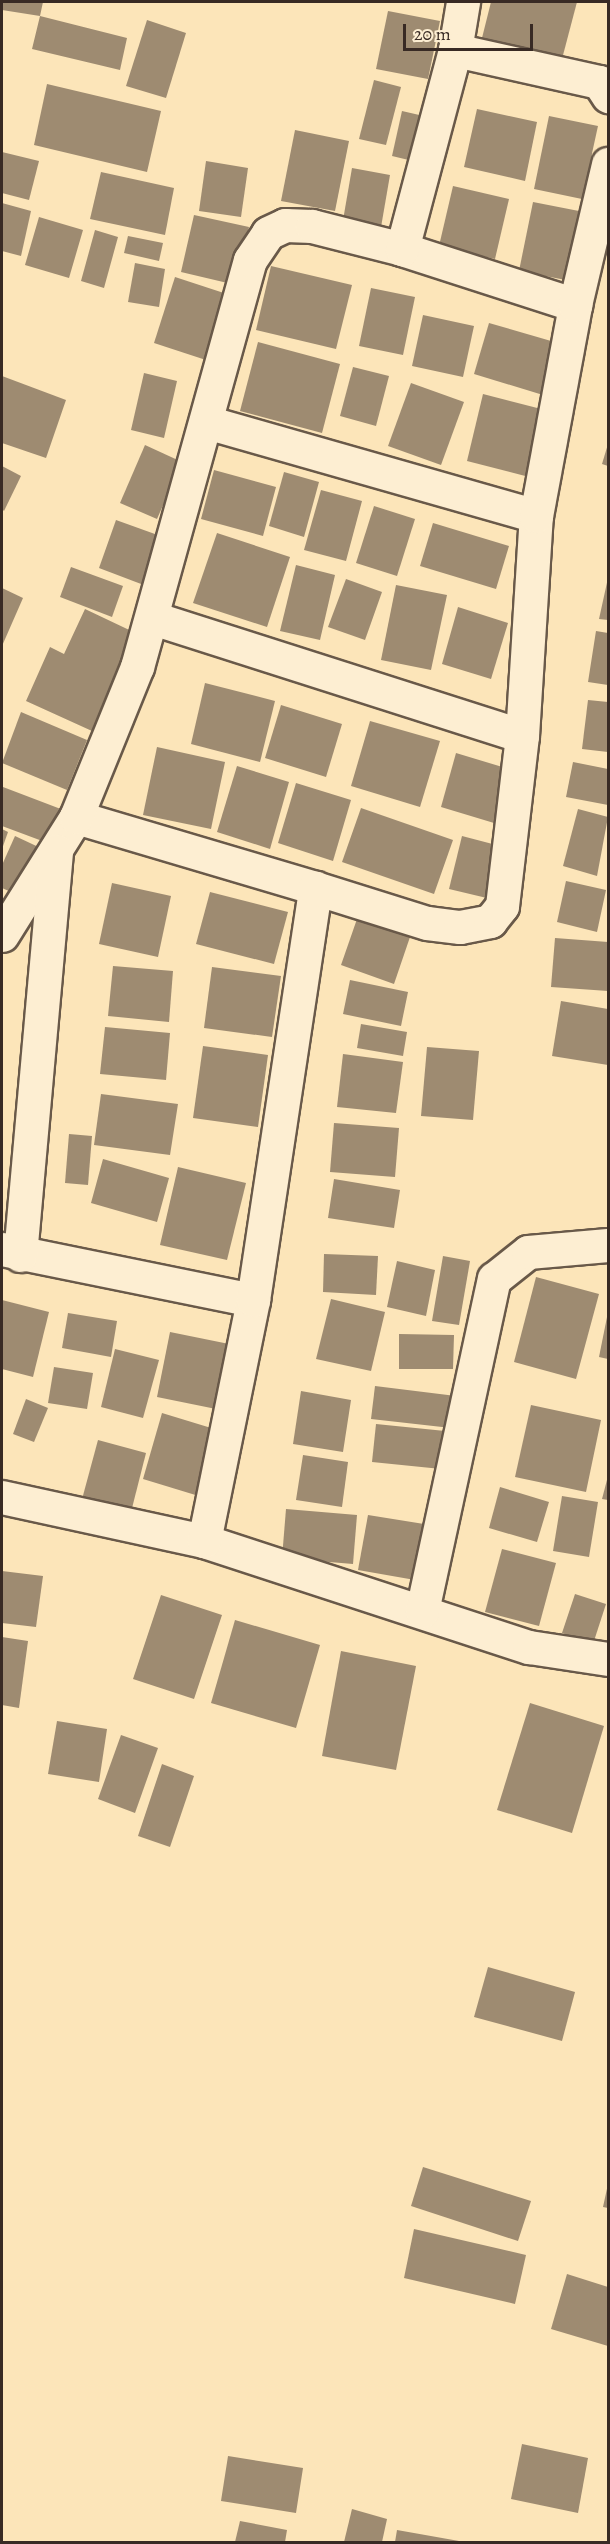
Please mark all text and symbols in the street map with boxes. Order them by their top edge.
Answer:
scale bar [406,12,536,50]
text: 20 m [414,22,451,46]

